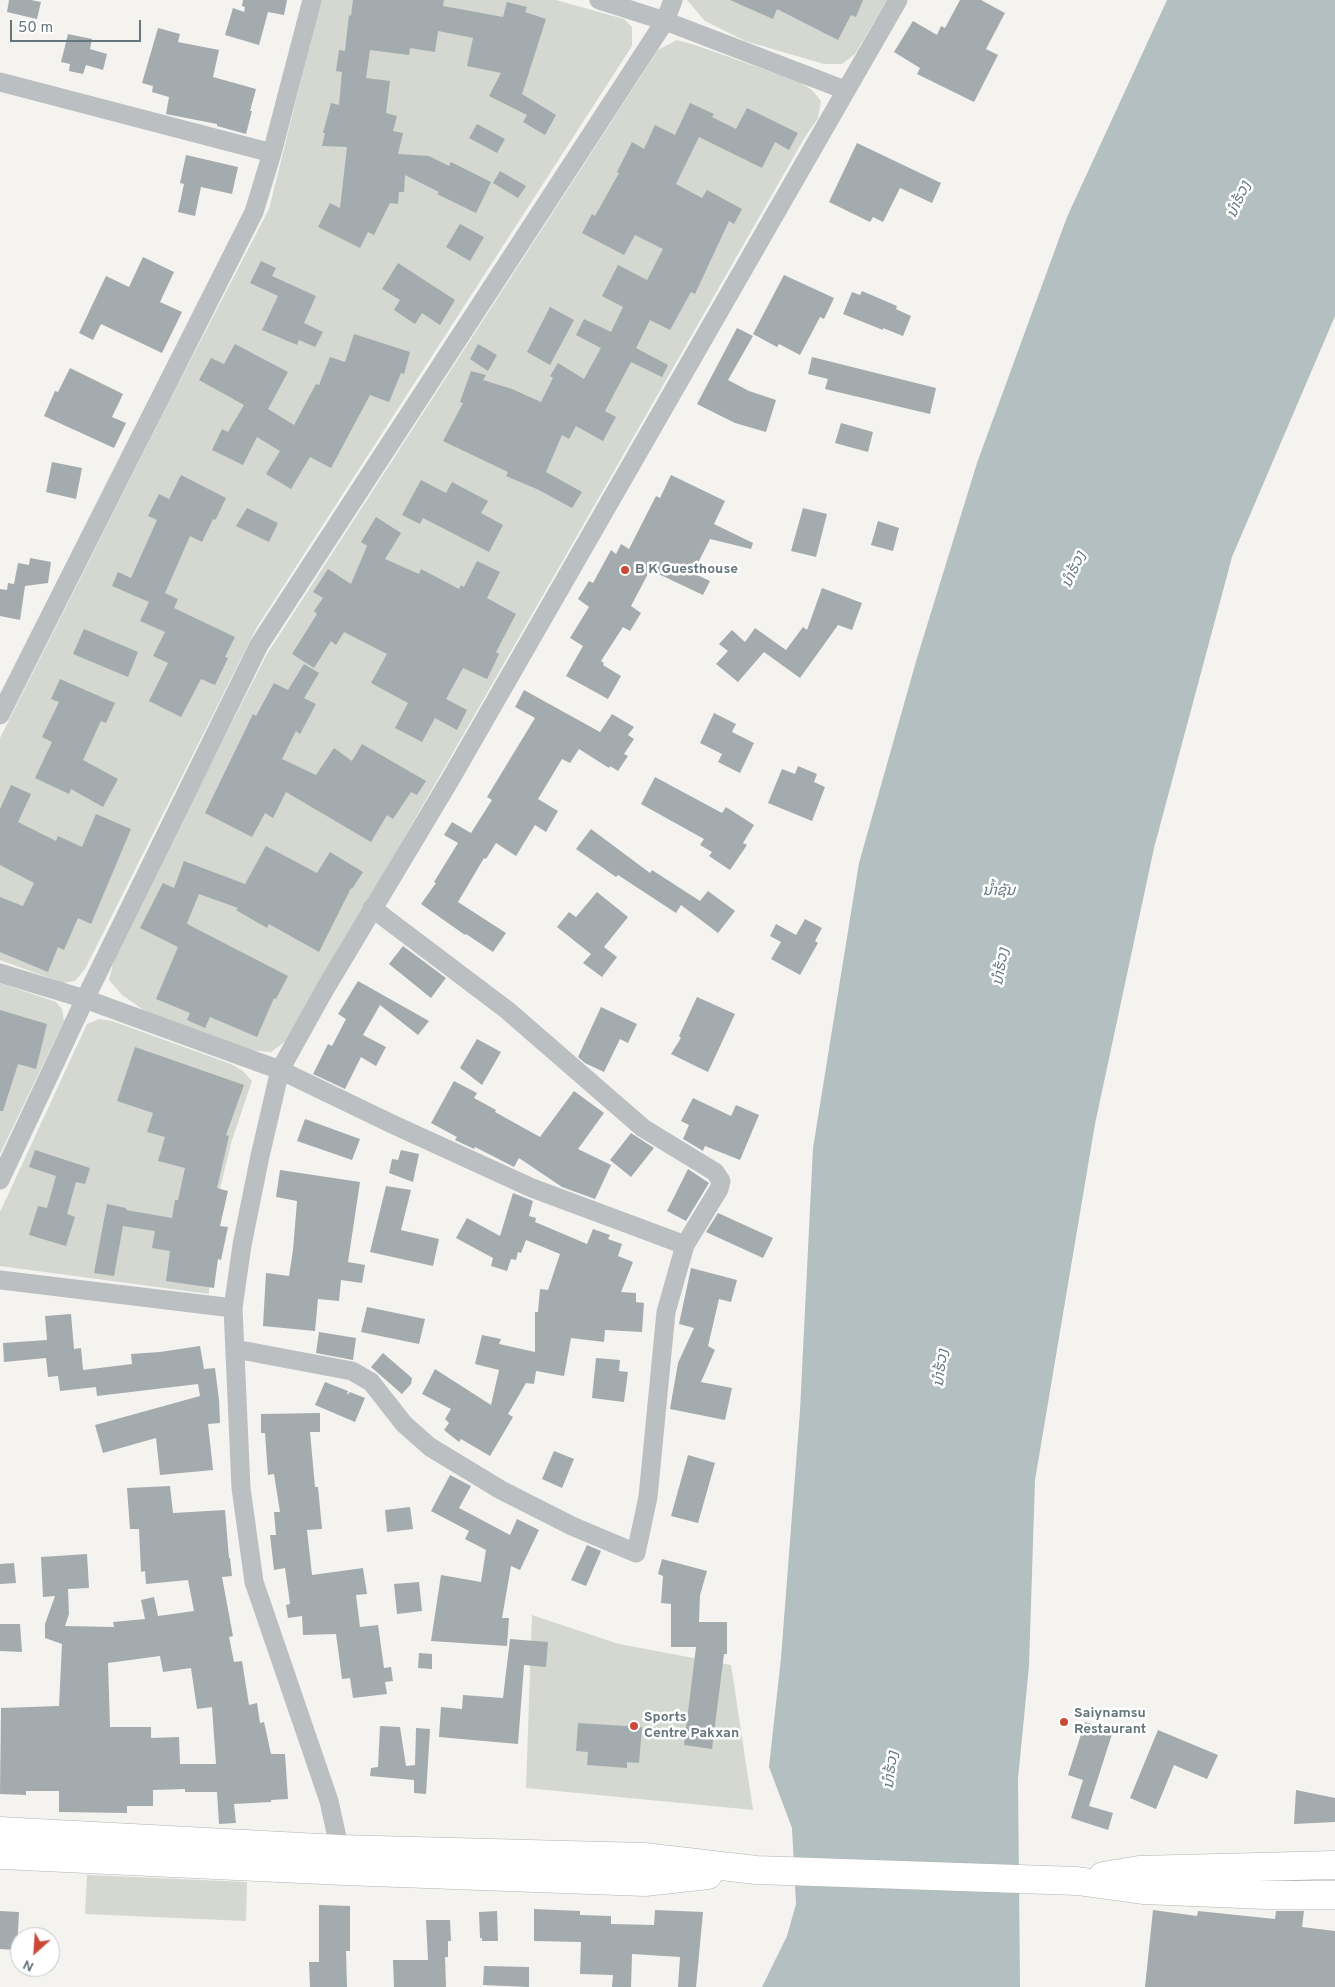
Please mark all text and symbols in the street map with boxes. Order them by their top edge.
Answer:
scale bar [12,10,144,42]
text: 50 m [18,19,53,38]
water label: ນຳ້ຮວງ [1224,179,1256,221]
water label: ນຳ້ຮວງ [1059,549,1091,591]
place label: B K Guesthouse [635,562,738,578]
marker: B K Guesthouse [619,564,631,576]
water label: ນ້ຳຊັນ [983,883,1015,901]
water label: ນຳ້ຮວງ [990,947,1014,987]
water label: ນຳ້ຮວງ [931,1348,953,1388]
place label: Saiynamsu Restaurant [1074,1706,1146,1738]
place label: Sports Centre Pakxan [644,1710,739,1742]
marker: Saiynamsu Restaurant [1058,1716,1070,1728]
marker: Sports Centre Pakxan [628,1720,640,1732]
water label: ນຳ້ຮວງ [881,1750,903,1790]
north arrow [10,1927,60,1977]
text: N [20,1955,37,1975]

